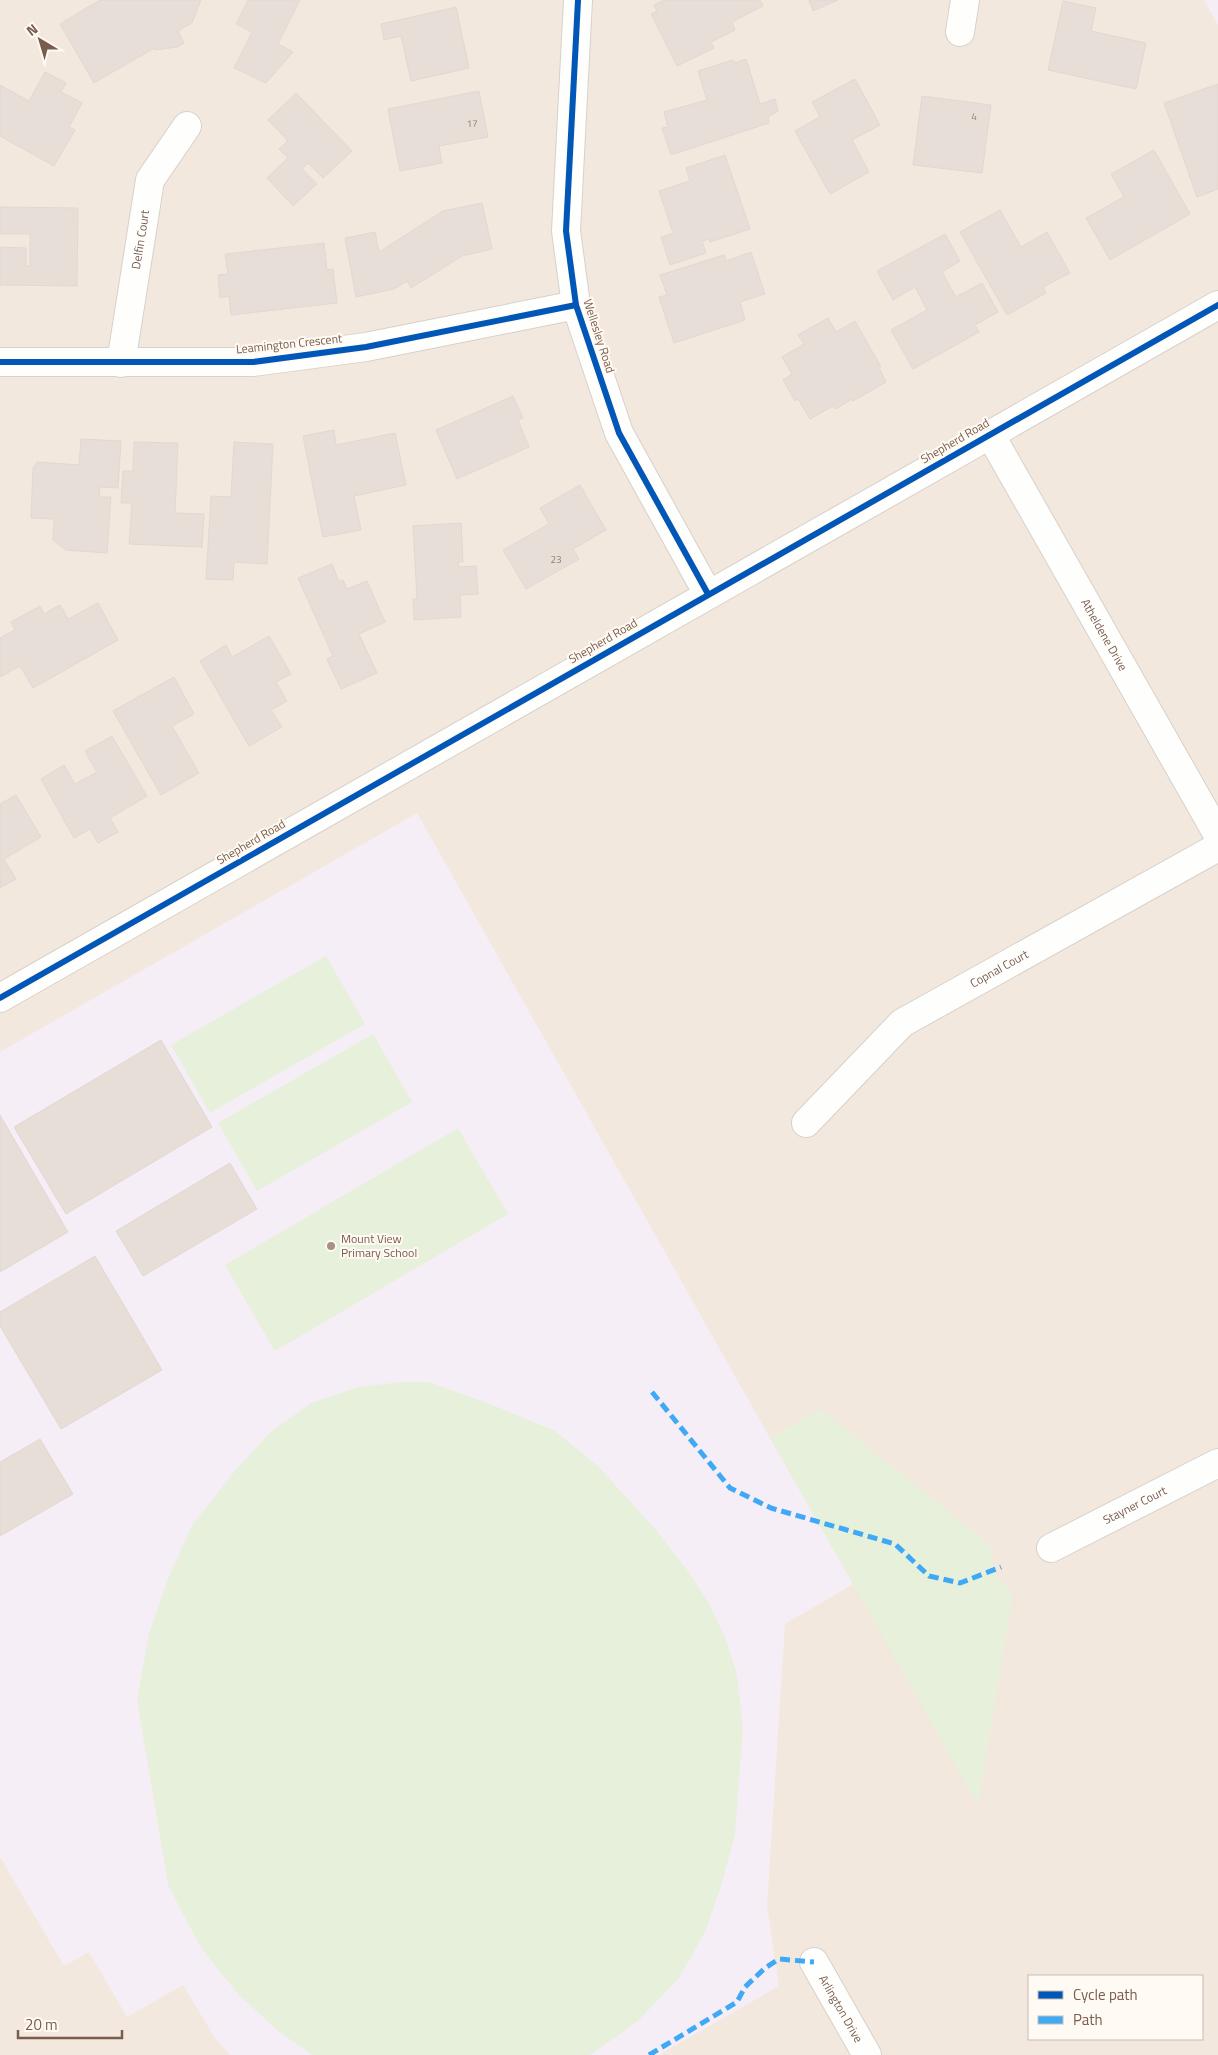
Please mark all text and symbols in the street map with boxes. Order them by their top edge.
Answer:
north arrow [15,15,65,65]
text: N [21,18,42,41]
house number: 4 [971,109,977,124]
house number: 17 [466,116,478,131]
street label: Delfin Court [126,208,154,270]
street label: Wellesley Road [579,296,620,375]
street label: Leamington Crescent [235,328,344,359]
street label: Shepherd Road [917,413,993,468]
house number: 23 [550,552,562,567]
street label: Atheldene Drive [1076,595,1133,674]
street label: Shepherd Road [565,613,641,668]
street label: Shepherd Road [213,814,289,869]
street label: Copnal Court [966,944,1033,992]
place label: Mount View Primary School [341,1229,417,1262]
marker: Mount View Primary School [325,1240,337,1252]
street label: Stayner Court [1099,1480,1170,1529]
street label: Arlington Drive [814,1971,868,2046]
legend [1028,1975,1203,2040]
text: Cycle path [1073,1983,1138,2006]
scale bar [18,2008,121,2040]
text: Path [1073,2008,1103,2031]
text: 20 m [25,2013,58,2036]

